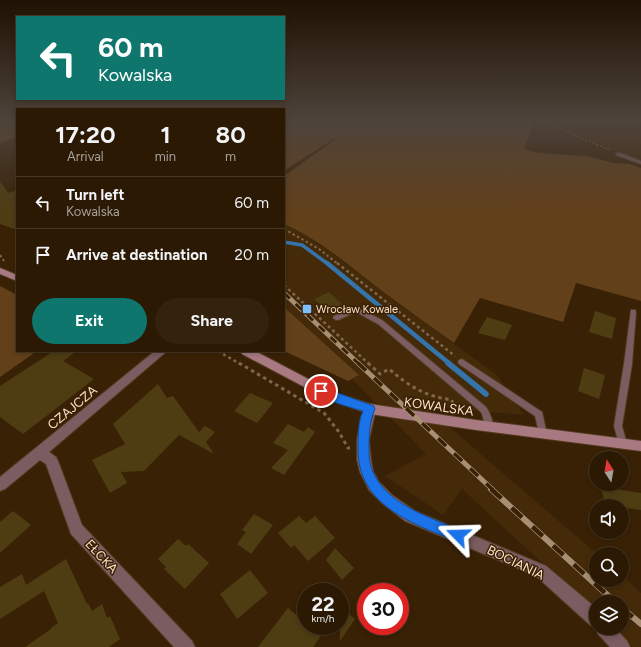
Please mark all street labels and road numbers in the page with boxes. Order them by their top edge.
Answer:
street label: CZAJCZA [45,382,100,432]
street label: KOWALSKA [403,394,475,419]
street label: EŁCKA [82,536,121,576]
street label: BOCIANIA [485,542,547,583]

